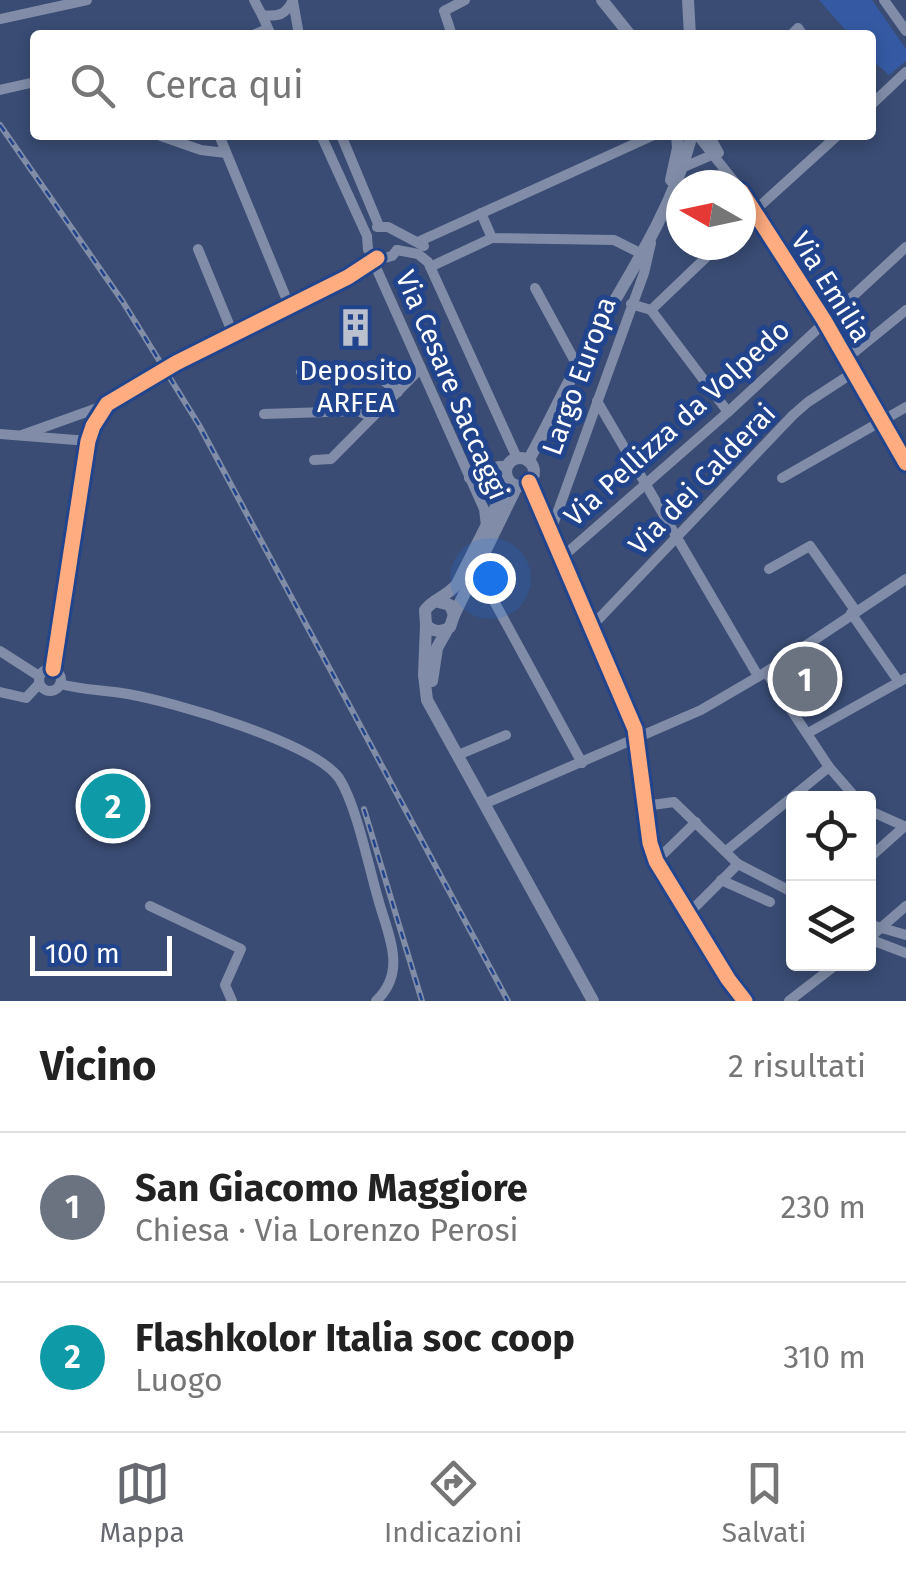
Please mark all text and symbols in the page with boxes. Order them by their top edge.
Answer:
search box [30,30,876,140]
icon: search [65,58,120,113]
text: Cerca qui [145,62,304,108]
north arrow [666,170,756,260]
street label: Via Emilia [784,226,878,348]
street label: Via Cesare Saccaggi [389,266,515,504]
street label: Largo Europa [535,292,623,460]
building icon: Deposito ARFEA [335,307,377,349]
street label: Via Pellizza da Volpedo [558,313,796,533]
place label: Deposito ARFEA [299,354,413,419]
street label: Via dei Calderai [622,397,782,561]
your location [465,553,516,604]
pin: 1 [772,642,838,716]
pin: 2 [80,768,146,844]
map controls [786,791,876,971]
button: locate [786,791,876,881]
button: layers [786,881,876,971]
scale bar [30,931,172,976]
text: 100 m [45,937,120,970]
text: Vicino [40,1041,157,1091]
text: 2 risultati [728,1047,866,1085]
text: San Giacomo Maggiore [135,1165,528,1211]
text: 1 [65,1188,80,1226]
text: 230 m [781,1188,866,1226]
text: Chiesa · Via Lorenzo Perosi [135,1211,519,1249]
text: Flashkolor Italia soc coop [135,1315,575,1361]
text: 2 [64,1338,81,1376]
text: 310 m [783,1338,866,1376]
text: Luogo [135,1361,223,1399]
tab: Mappa [100,1456,185,1549]
tab: Indicazioni [384,1456,522,1549]
tab: Salvati [722,1456,806,1549]

